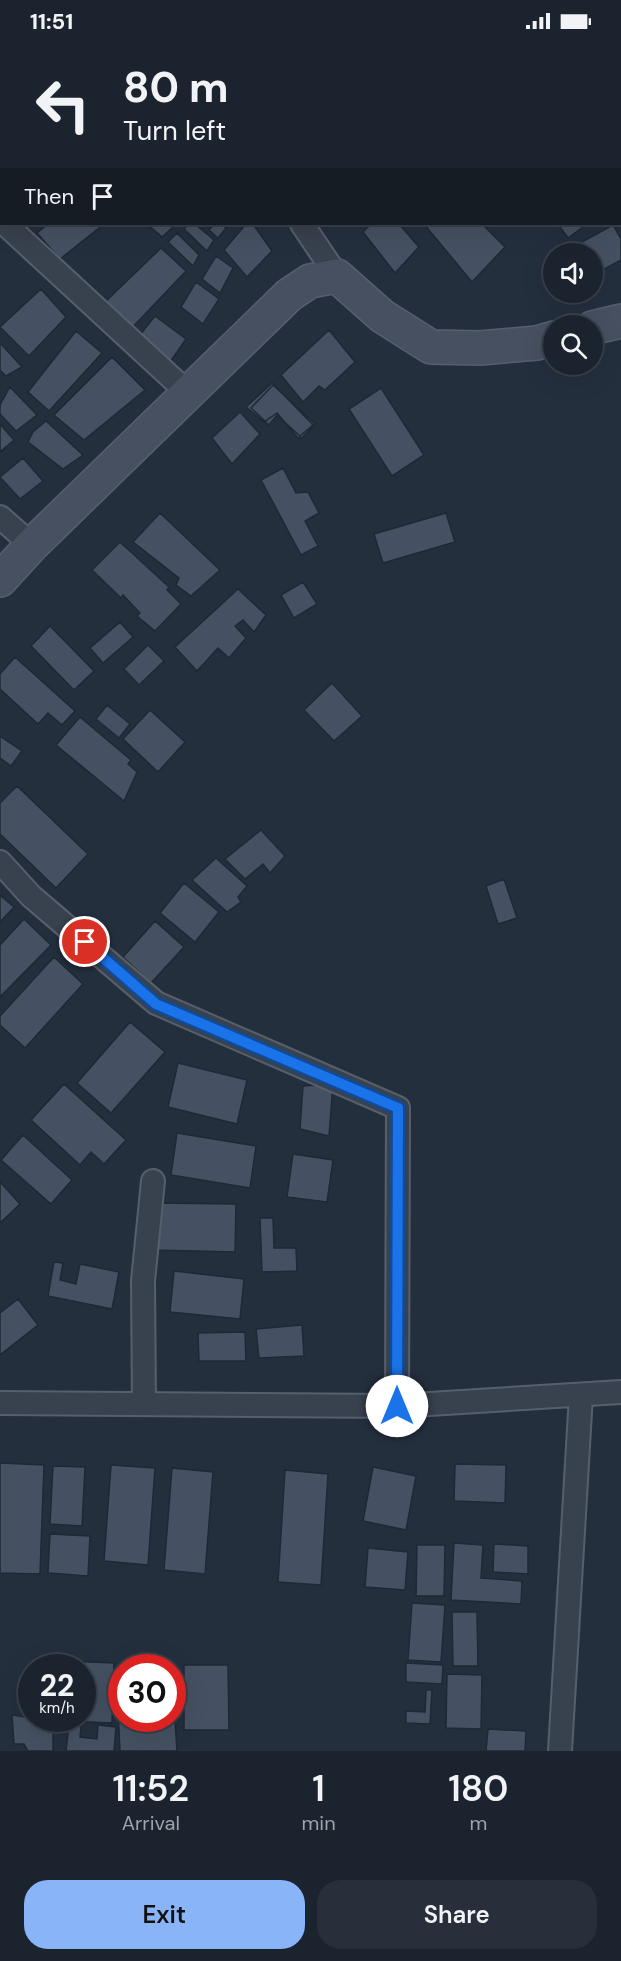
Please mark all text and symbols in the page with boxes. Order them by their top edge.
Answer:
text: 11:51 [30,7,73,36]
text: 80 m [123,60,229,115]
icon: left [24,66,102,144]
text: Turn left [123,113,226,148]
icon: arrive [86,180,119,213]
text: Then [24,182,74,211]
map controls [543,243,603,375]
button: sound [543,243,603,303]
button: search [543,315,603,375]
pin [59,916,110,967]
icon: arrive [68,925,101,958]
position arrow [365,1374,429,1438]
speed limit sign: 30 [108,1654,186,1732]
text: 22 [40,1666,74,1705]
text: km/h [39,1698,75,1718]
text: 11:52 [113,1765,189,1812]
text: 1 [312,1765,325,1812]
text: 180 [448,1765,508,1812]
text: Arrival [122,1810,180,1836]
text: min [302,1810,336,1836]
text: m [469,1810,487,1836]
button: Exit [24,1880,305,1949]
button: Share [317,1880,597,1949]

